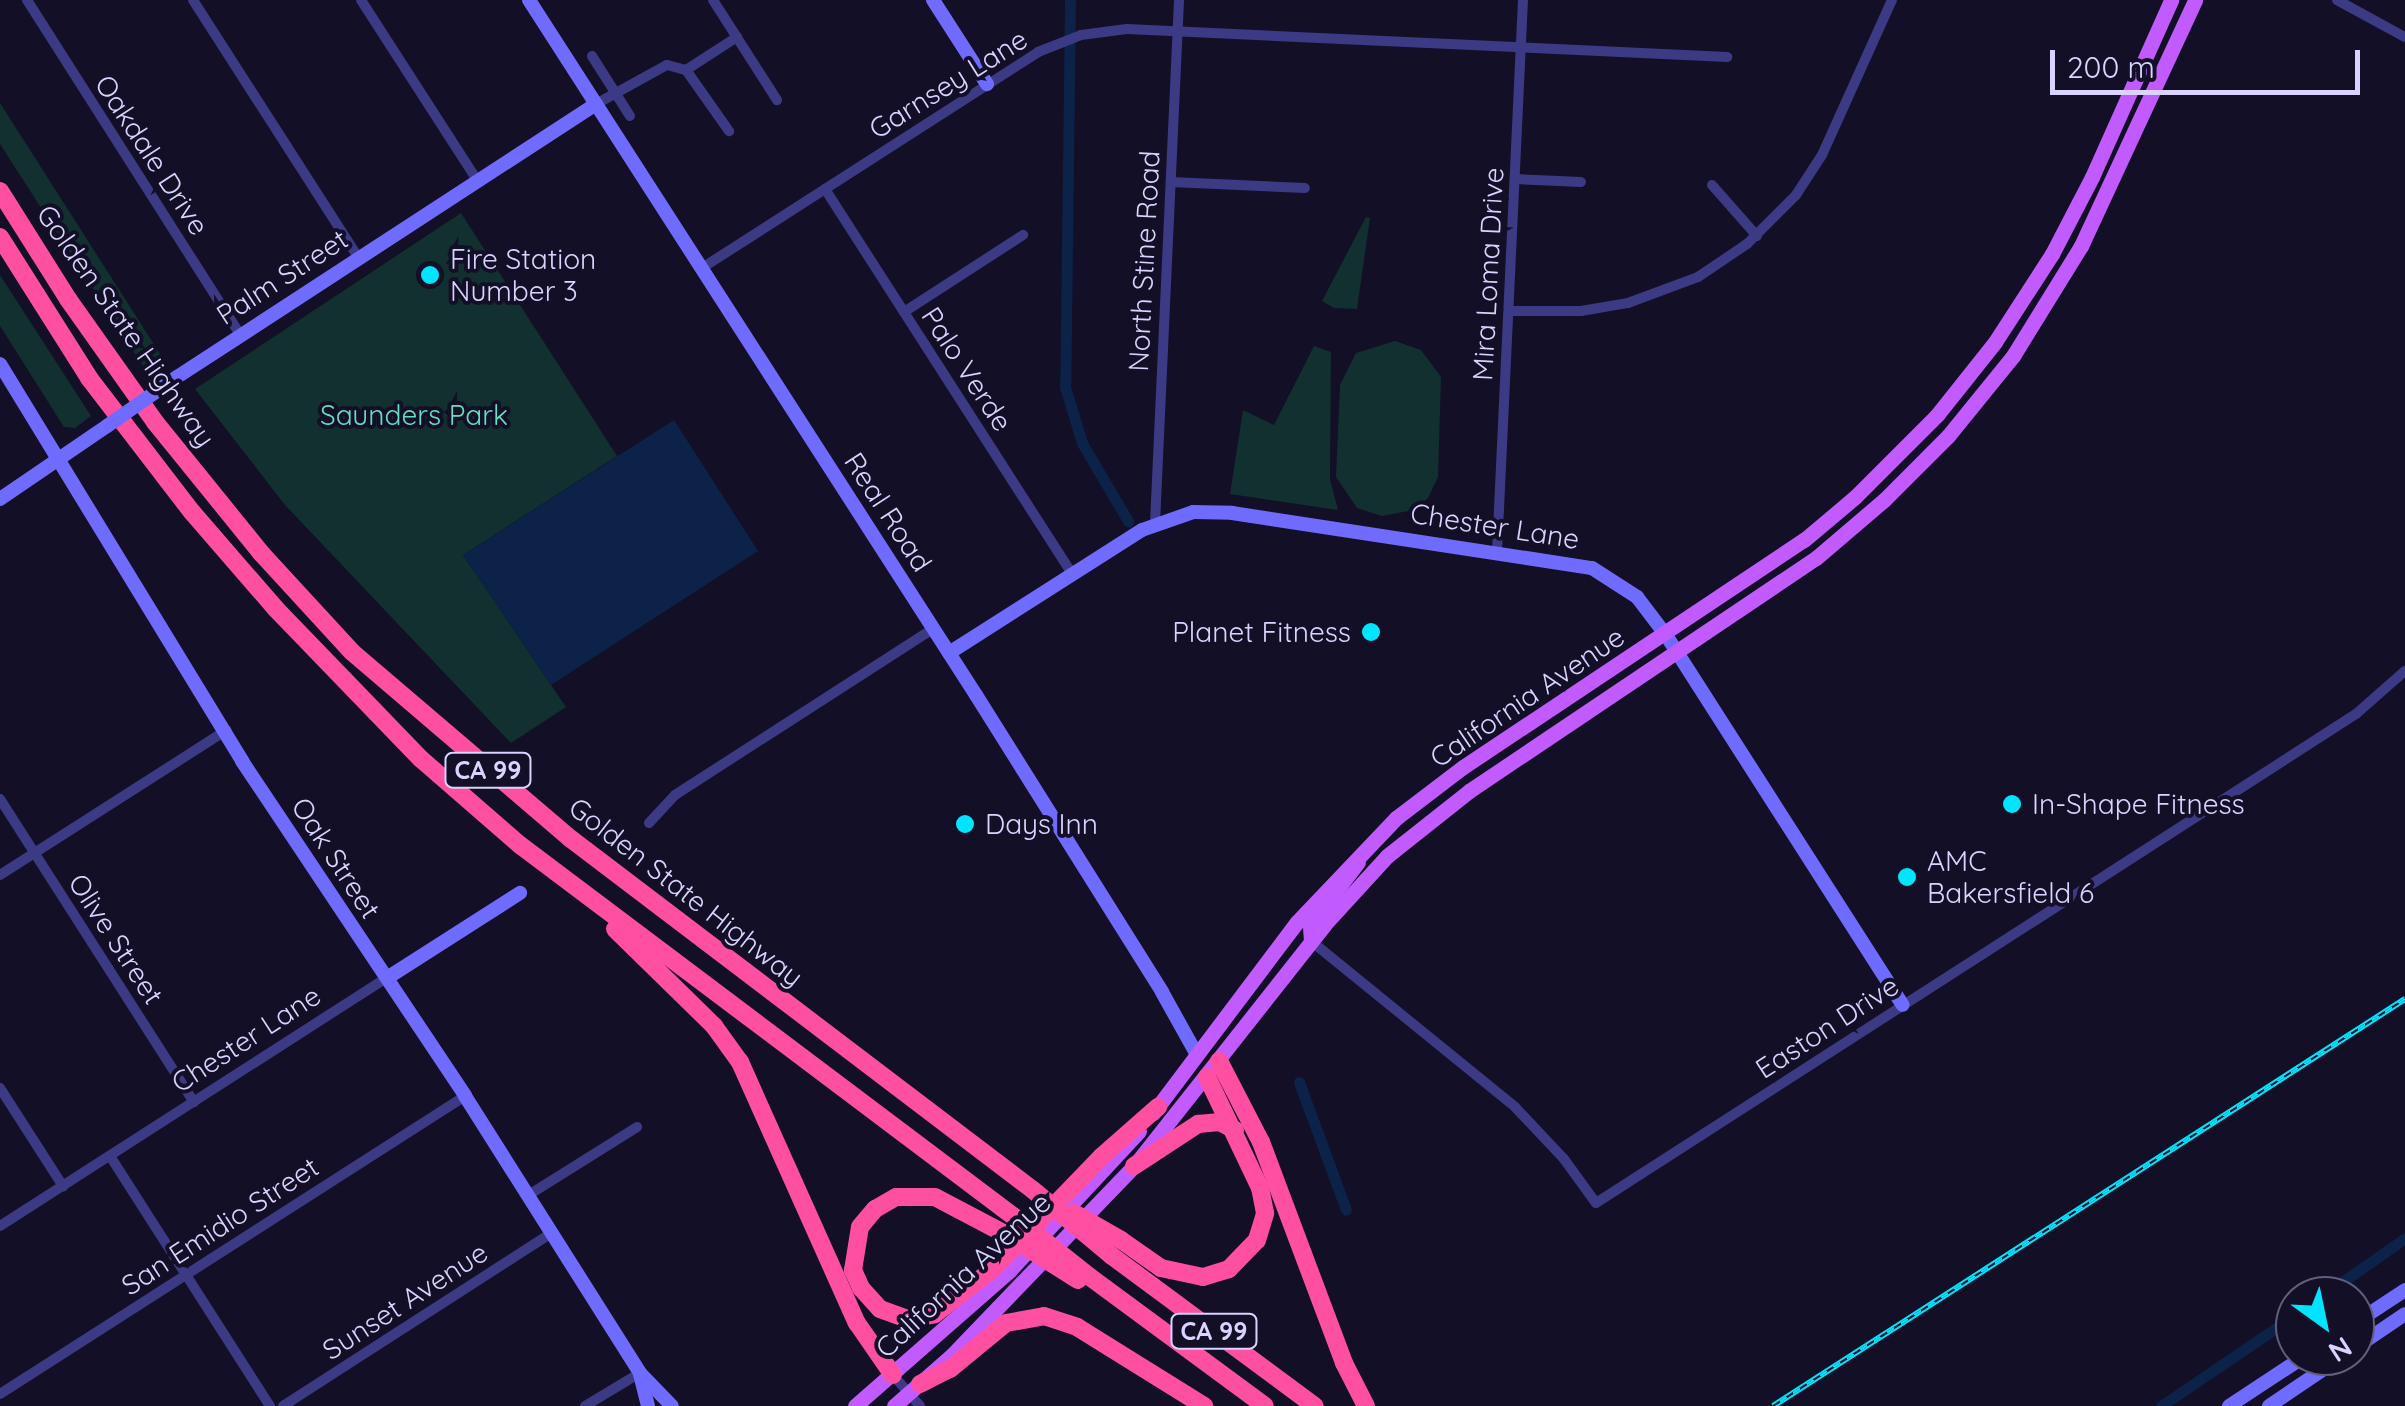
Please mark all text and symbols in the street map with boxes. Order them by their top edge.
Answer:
street label: Garnsey Lane [863,22,1033,146]
scale bar [2055,30,2365,92]
text: 200 m [2067,48,2155,86]
street label: Oakdale Drive [88,69,216,241]
street label: North Stine Road [1121,150,1167,372]
street label: Mira Loma Drive [1466,166,1510,382]
street label: Golden State Highway [30,199,222,453]
street label: Palm Street [210,222,354,332]
place label: Fire Station Number 3 [450,242,596,308]
marker: Fire Station Number 3 [419,264,441,286]
street label: Palo Verde [915,301,1019,437]
park label: Saunders Park [320,398,508,432]
street label: Real Road [837,446,939,578]
street label: Chester Lane [1408,496,1582,556]
place label: Planet Fitness [1172,615,1351,649]
street label: California Avenue [1424,620,1630,774]
marker: Planet Fitness [1360,621,1382,643]
road number: CA 99 [443,750,533,790]
place label: In-Shape Fitness [2032,787,2245,821]
street label: Golden State Highway [562,790,810,994]
street label: Oak Street [284,791,388,925]
marker: In-Shape Fitness [2001,793,2023,815]
place label: Days Inn [985,807,1098,841]
marker: Days Inn [954,813,976,835]
place label: AMC Bakersfield 6 [1927,844,2094,910]
marker: AMC Bakersfield 6 [1896,866,1918,888]
street label: Olive Street [61,868,171,1010]
street label: Easton Drive [1749,968,1905,1086]
street label: Chester Lane [165,978,327,1100]
street label: San Emidio Street [115,1150,325,1302]
street label: California Avenue [869,1185,1057,1365]
street label: Sunset Avenue [316,1235,494,1367]
north arrow [2275,1276,2375,1376]
road number: CA 99 [1169,1311,1259,1351]
text: N [2322,1330,2359,1370]

